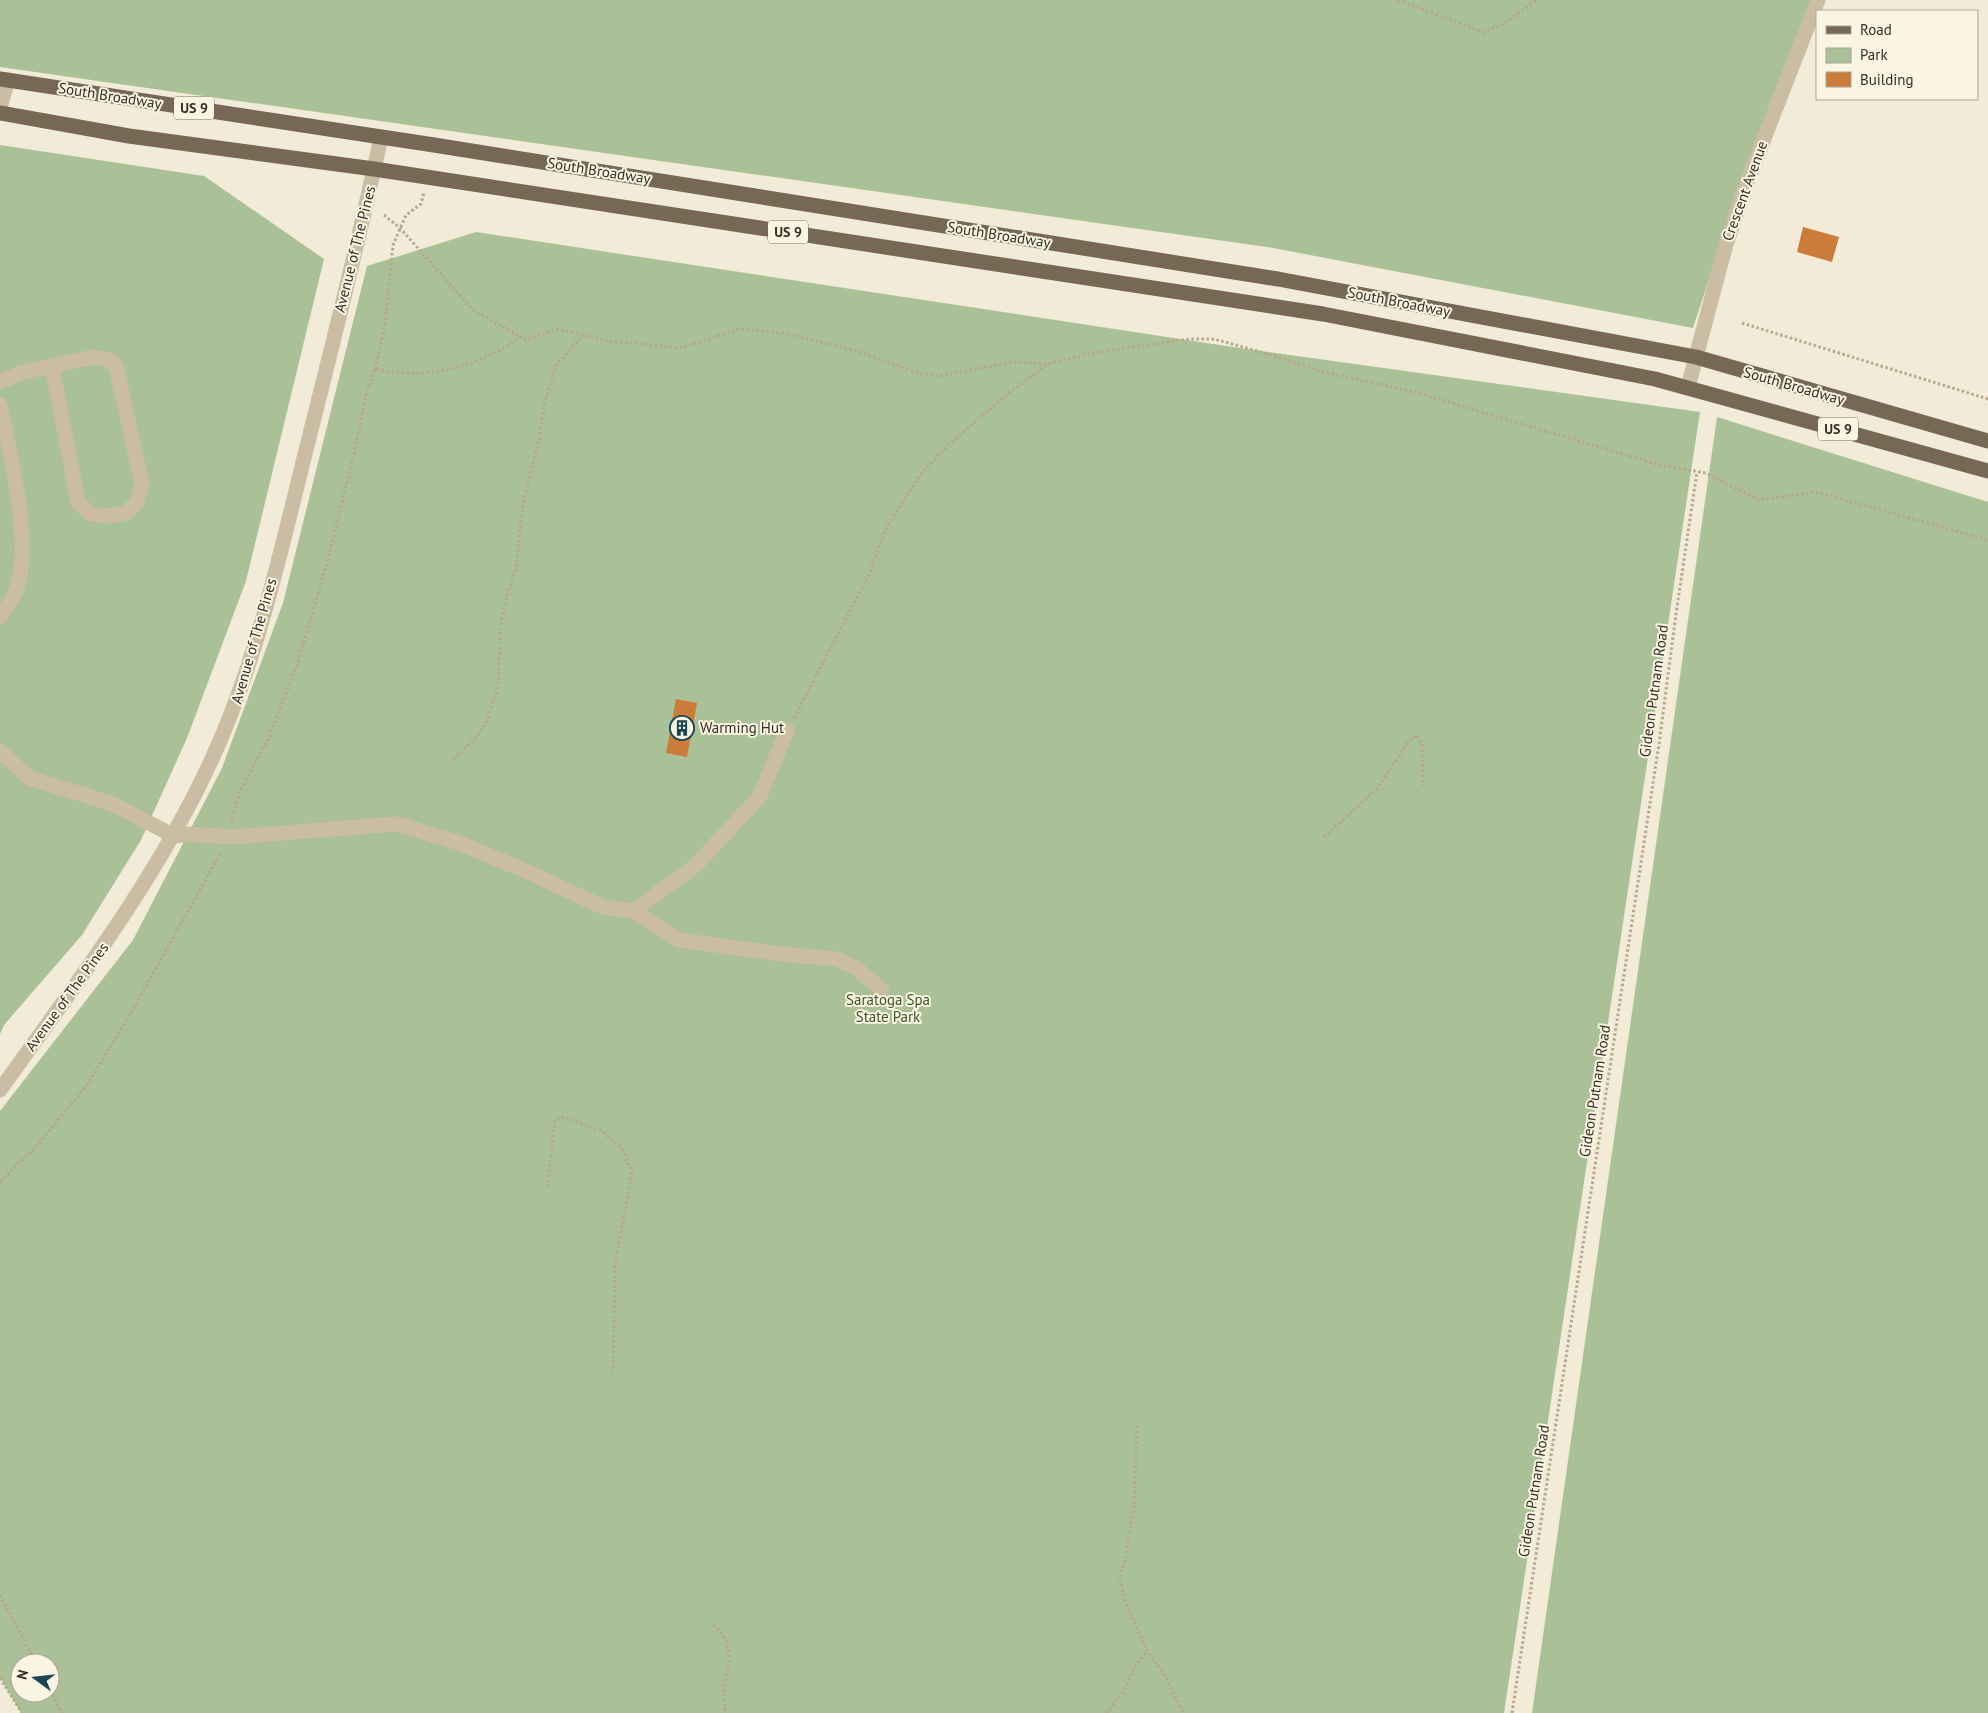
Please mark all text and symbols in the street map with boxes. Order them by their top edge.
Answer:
legend [1816,10,1978,100]
text: Road [1860,20,1892,39]
text: Park [1860,45,1888,64]
text: Building [1860,70,1914,89]
street label: South Broadway [57,78,163,113]
road number: US 9 [174,96,214,120]
street label: Crescent Avenue [1718,138,1771,243]
street label: South Broadway [546,153,652,188]
street label: Avenue of The Pines [330,184,379,314]
street label: South Broadway [946,217,1052,252]
road number: US 9 [768,220,808,243]
street label: South Broadway [1346,282,1452,321]
street label: South Broadway [1741,362,1847,409]
road number: US 9 [1818,418,1858,440]
street label: Avenue of The Pines [227,576,281,706]
street label: Gideon Putnam Road [1635,623,1672,758]
building icon: Warming Hut [669,715,695,741]
place label: Warming Hut [700,718,784,737]
street label: Avenue of The Pines [21,939,112,1055]
park label: Saratoga Spa State Park [846,990,930,1026]
street label: Gideon Putnam Road [1575,1023,1614,1158]
street label: Gideon Putnam Road [1514,1423,1553,1558]
north arrow [10,1653,60,1703]
text: N [13,1668,32,1681]

